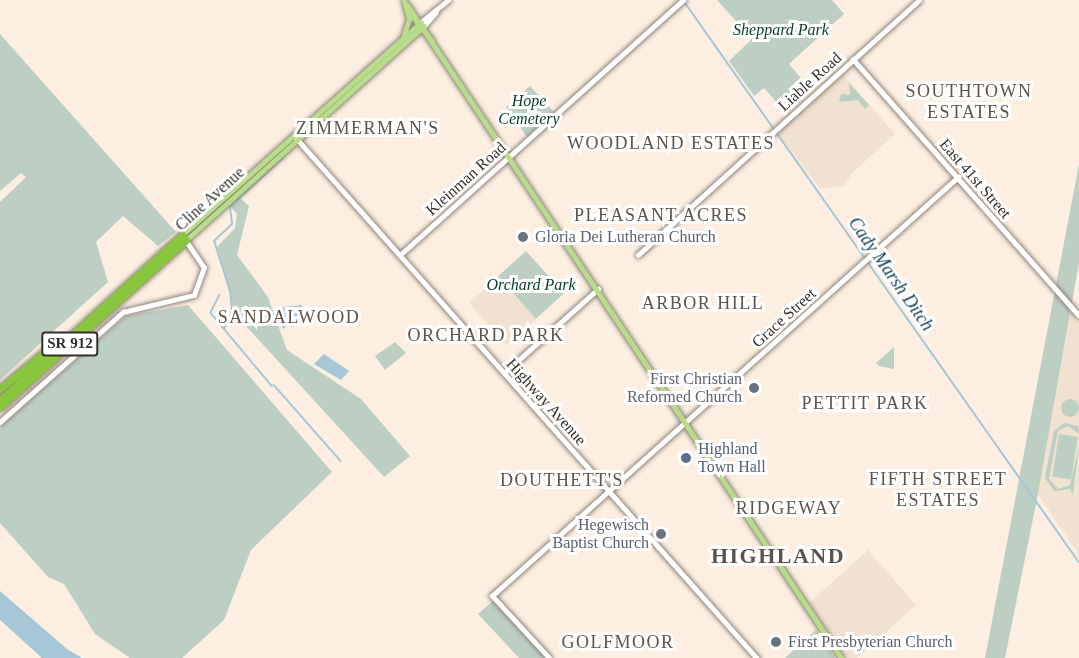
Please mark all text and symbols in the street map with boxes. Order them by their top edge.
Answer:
park label: Sheppard Park [733,20,829,40]
street label: Liable Road [774,49,846,115]
district label: SOUTHTOWN ESTATES [905,81,1033,124]
park label: Hope Cemetery [498,91,560,129]
district label: ZIMMERMAN'S [296,117,440,139]
district label: WOODLAND ESTATES [567,132,775,154]
street label: East 41st Street [935,135,1015,223]
street label: Kleinman Road [422,138,510,220]
street label: Cline Avenue [171,163,249,235]
district label: PLEASANT ACRES [573,204,749,226]
water label: Cady Marsh Ditch [844,213,938,335]
place label: Gloria Dei Lutheran Church [535,227,716,247]
marker: Gloria Dei Lutheran Church [516,230,530,244]
park label: Orchard Park [486,275,576,295]
street label: Grace Street [748,284,820,352]
district label: ARBOR HILL [642,292,764,314]
district label: SANDALWOOD [218,306,360,328]
district label: ORCHARD PARK [408,324,564,346]
road number: SR 912 [40,332,100,356]
street label: Highway Avenue [502,354,590,450]
place label: First Christian Reformed Church [627,369,742,407]
marker: First Christian Reformed Church [747,381,761,395]
district label: PETTIT PARK [801,392,929,414]
place label: Highland Town Hall [698,439,766,477]
marker: Highland Town Hall [679,451,693,465]
district label: DOUTHETT'S [500,469,624,491]
district label: FIFTH STREET ESTATES [869,469,1007,512]
district label: RIDGEWAY [736,497,842,519]
place label: Hegewisch Baptist Church [553,515,649,553]
marker: Hegewisch Baptist Church [654,527,668,541]
district label: HIGHLAND [711,543,845,569]
district label: GOLFMOOR [561,631,675,653]
place label: First Presbyterian Church [788,632,952,652]
marker: First Presbyterian Church [769,635,783,649]

